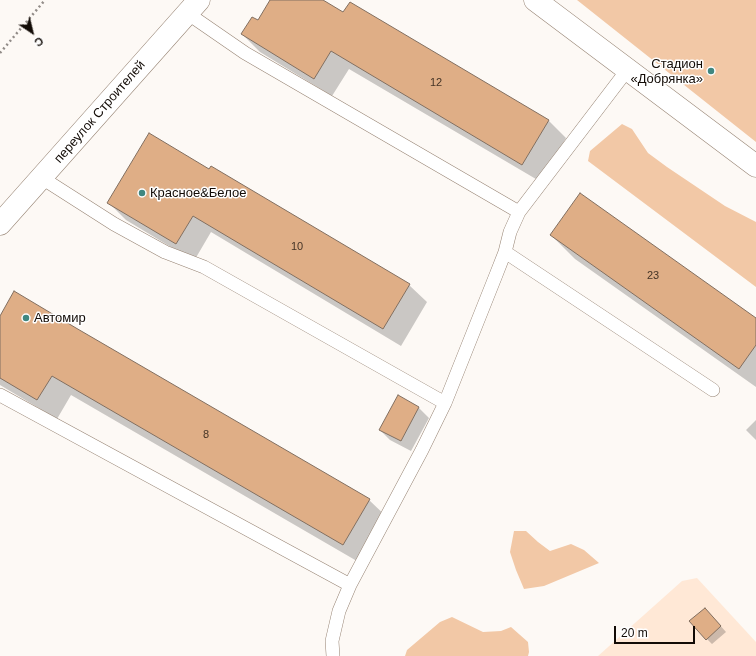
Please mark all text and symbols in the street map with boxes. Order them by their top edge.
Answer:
north arrow [12,12,52,52]
text: С [32,35,46,49]
place label: Стадион «Добрянка» [630,56,703,87]
street label: переулок Строителей [51,58,149,166]
marker: Стадион «Добрянка» [706,66,716,76]
house number: 12 [430,76,442,90]
place label: Красное&Белое [150,185,246,201]
marker: Красное&Белое [137,188,147,198]
house number: 10 [291,240,303,254]
house number: 23 [647,269,659,283]
place label: Автомир [34,310,86,326]
marker: Автомир [21,313,31,323]
house number: 8 [203,428,209,442]
scale bar [616,618,697,644]
text: 20 m [621,626,648,640]

